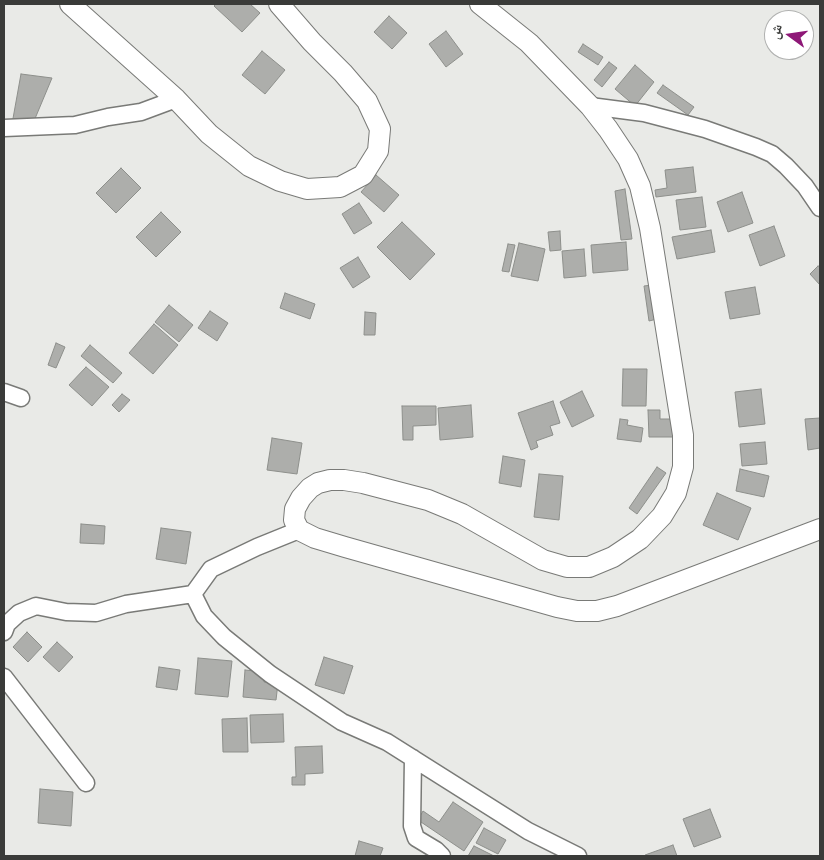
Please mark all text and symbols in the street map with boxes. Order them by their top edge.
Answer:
north arrow [764,10,814,60]
text: ش [765,22,786,41]

